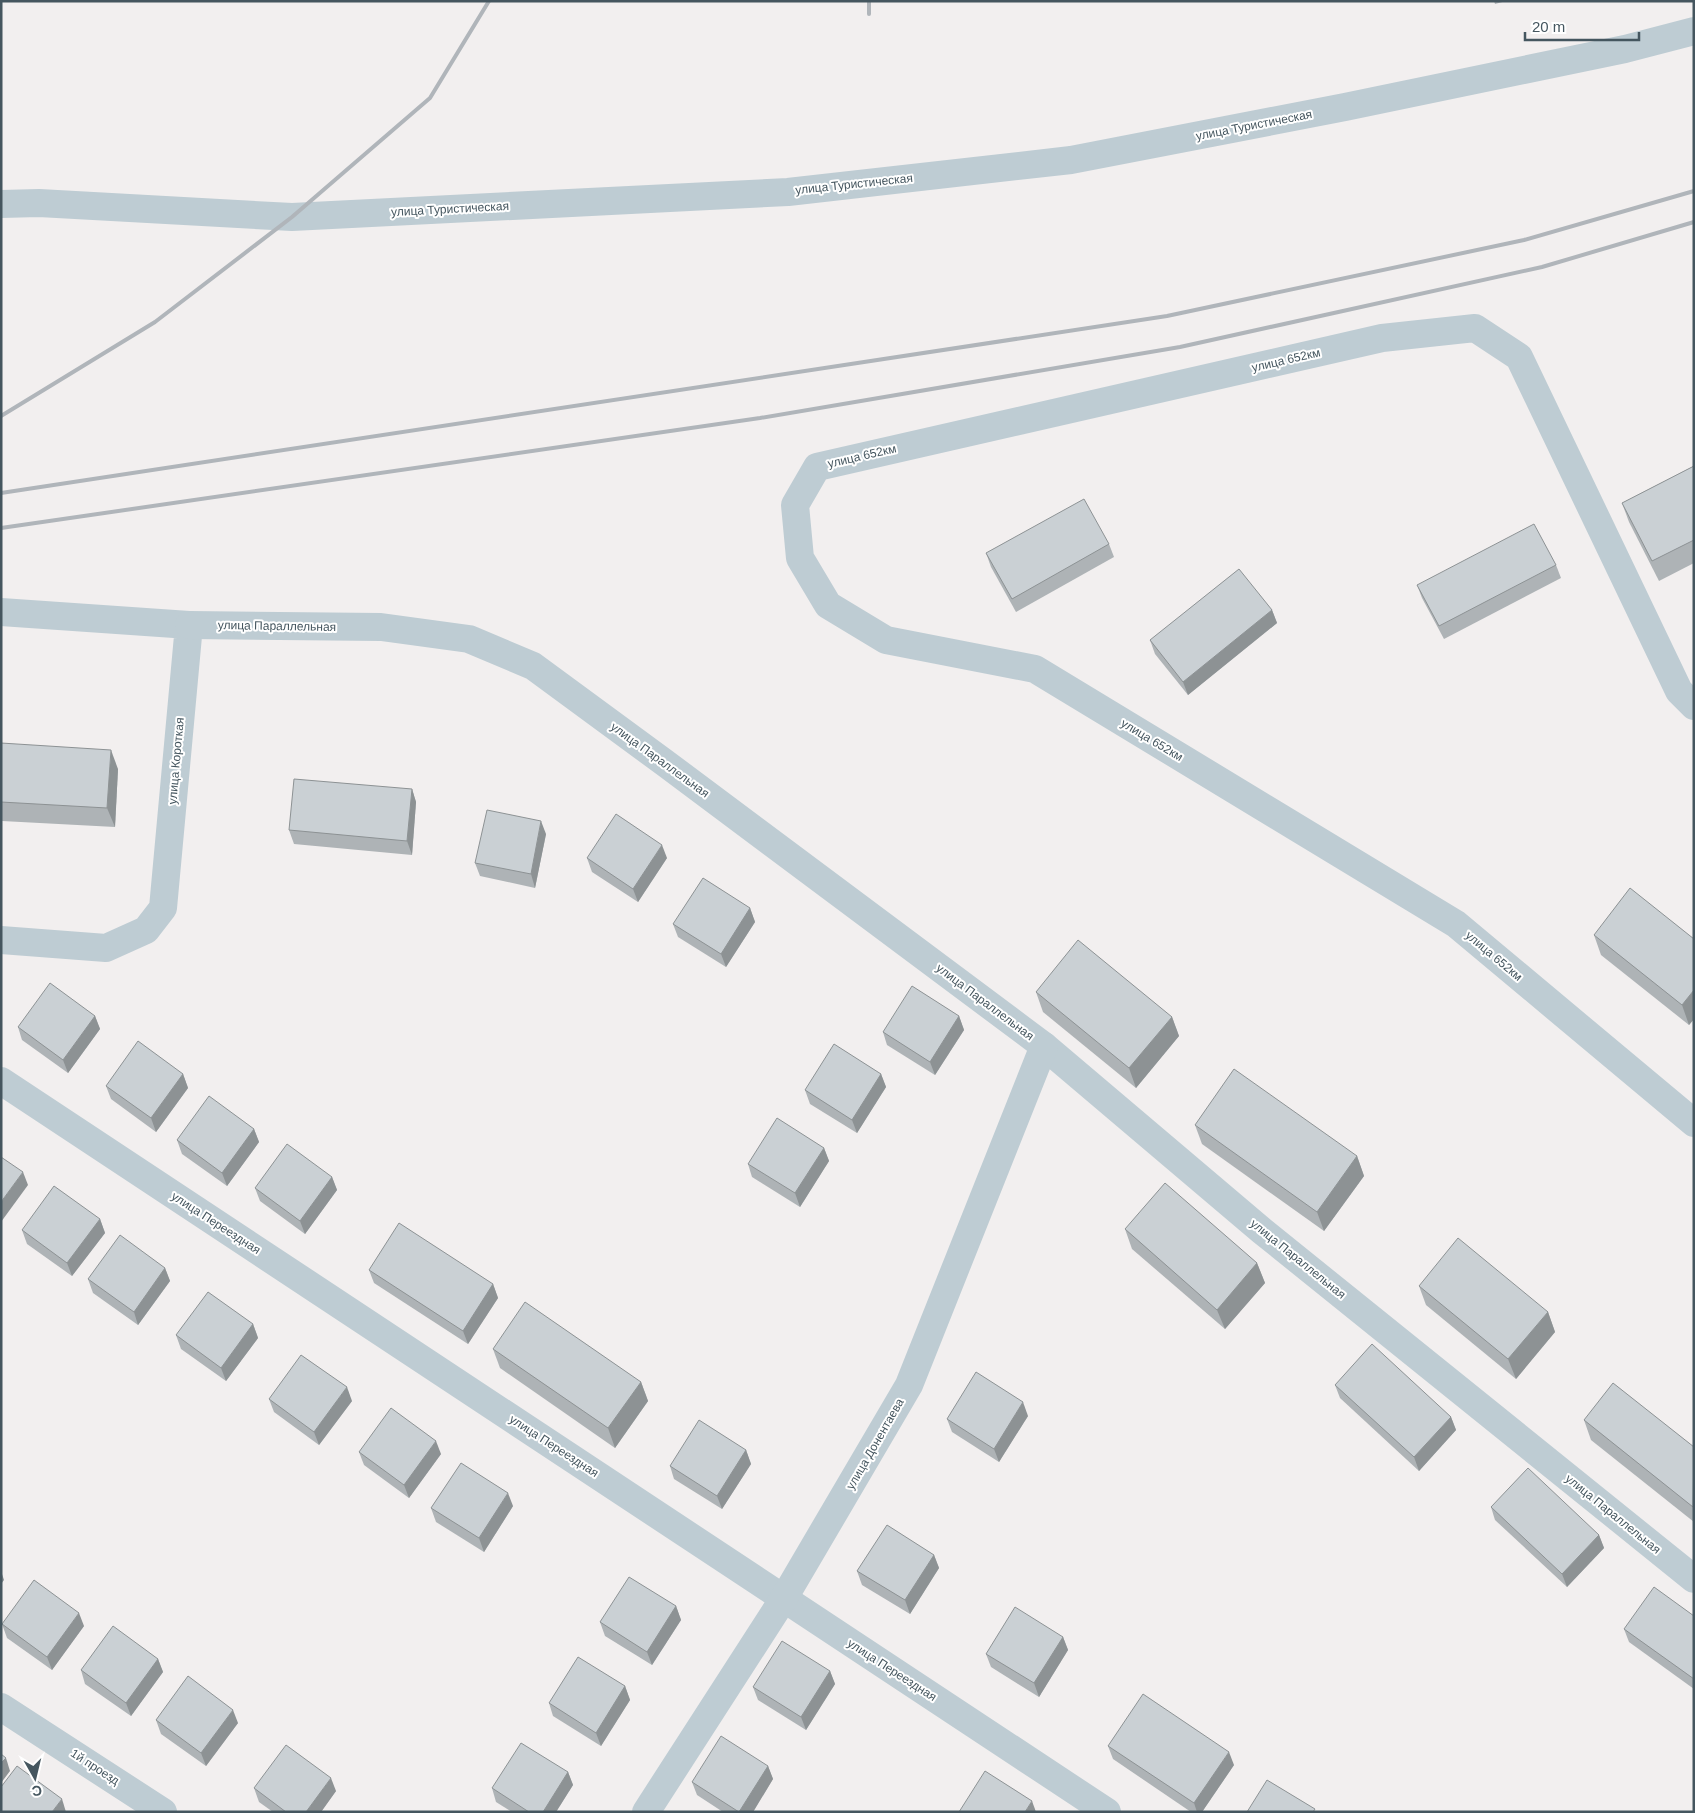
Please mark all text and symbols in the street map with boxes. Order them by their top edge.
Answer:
scale bar [1525,10,1639,42]
text: 20 m [1532,18,1565,35]
street label: улица Туристическая [1195,107,1313,143]
street label: улица Туристическая [795,171,913,197]
street label: улица Туристическая [391,199,509,219]
street label: улица 652км [1250,345,1322,375]
street label: улица 652км [826,441,898,471]
street label: улица Параллельная [218,618,336,634]
street label: улица 652км [1118,716,1186,764]
street label: улица Короткая [165,717,187,805]
street label: улица Параллельная [608,720,712,800]
street label: улица 652км [1463,928,1525,984]
street label: улица Параллельная [934,961,1036,1043]
street label: улица Переездная [169,1189,263,1257]
street label: улица Параллельная [1248,1216,1348,1302]
street label: улица Донентаева [843,1396,907,1492]
street label: улица Переездная [507,1412,601,1480]
street label: улица Параллельная [1563,1471,1663,1557]
street label: улица Переездная [845,1636,939,1704]
street label: 1й проезд [68,1746,122,1788]
north arrow [10,1753,60,1803]
text: С [31,1782,43,1800]

